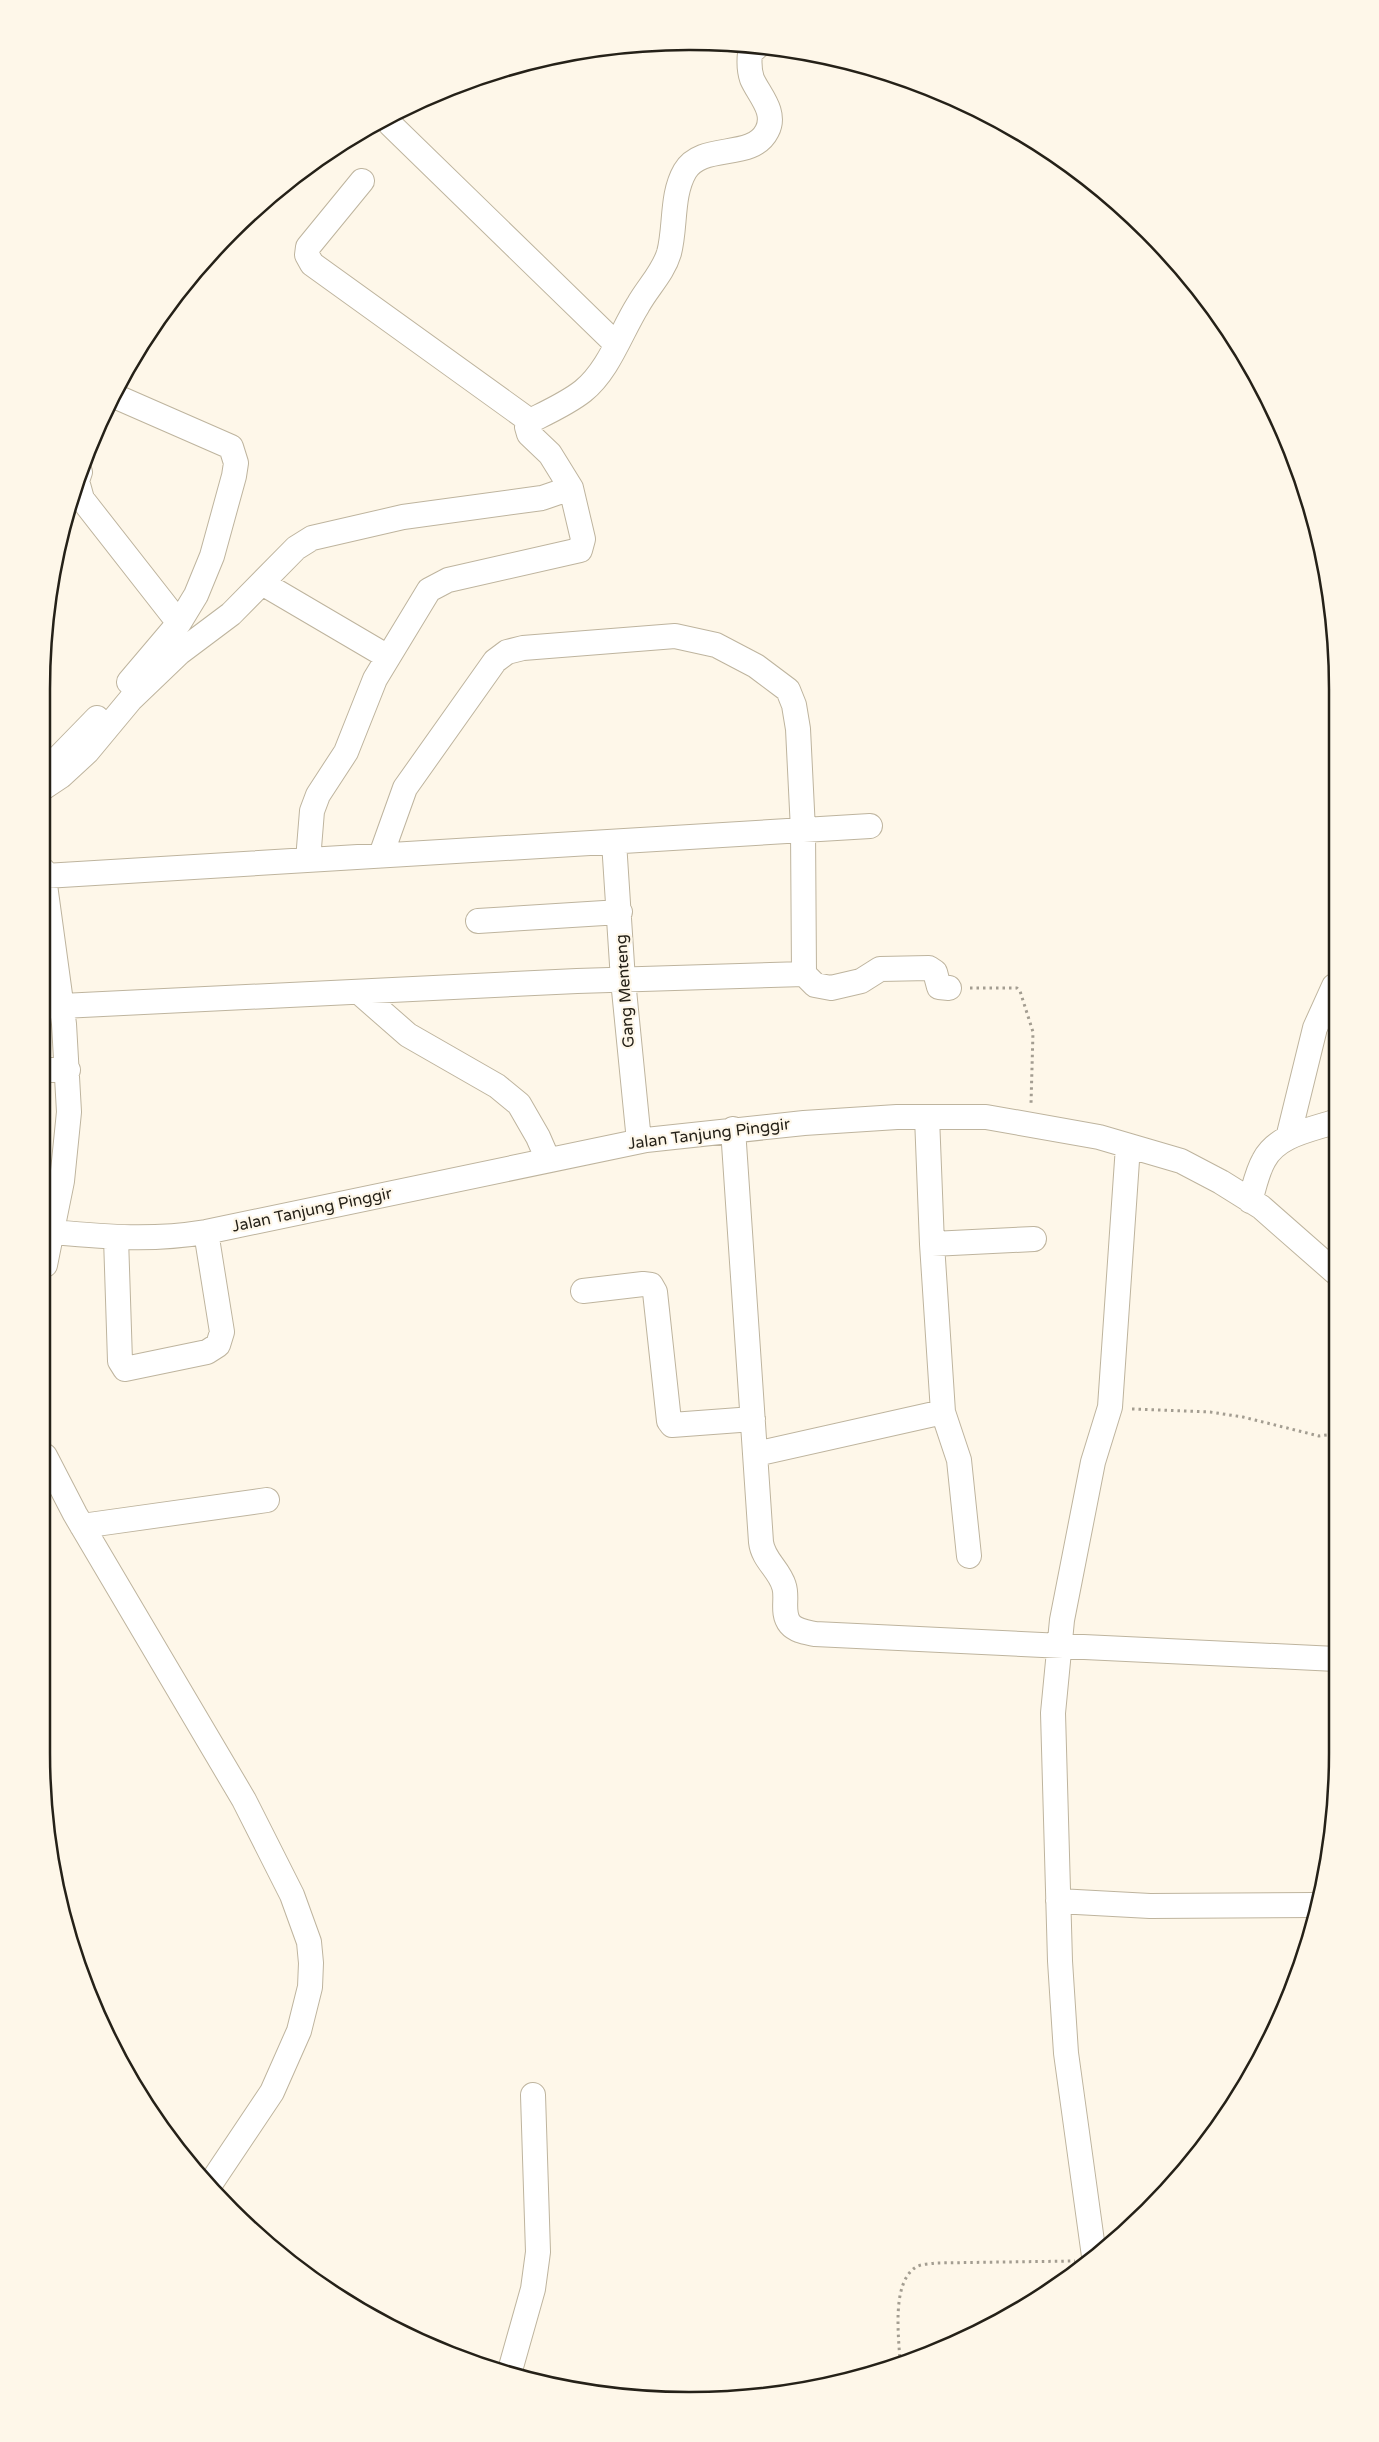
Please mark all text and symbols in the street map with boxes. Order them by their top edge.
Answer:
street label: Gang Menteng [611,934,639,1048]
street label: Jalan Tanjung Pinggir [627,1114,792,1154]
street label: Jalan Tanjung Pinggir [230,1183,395,1237]

